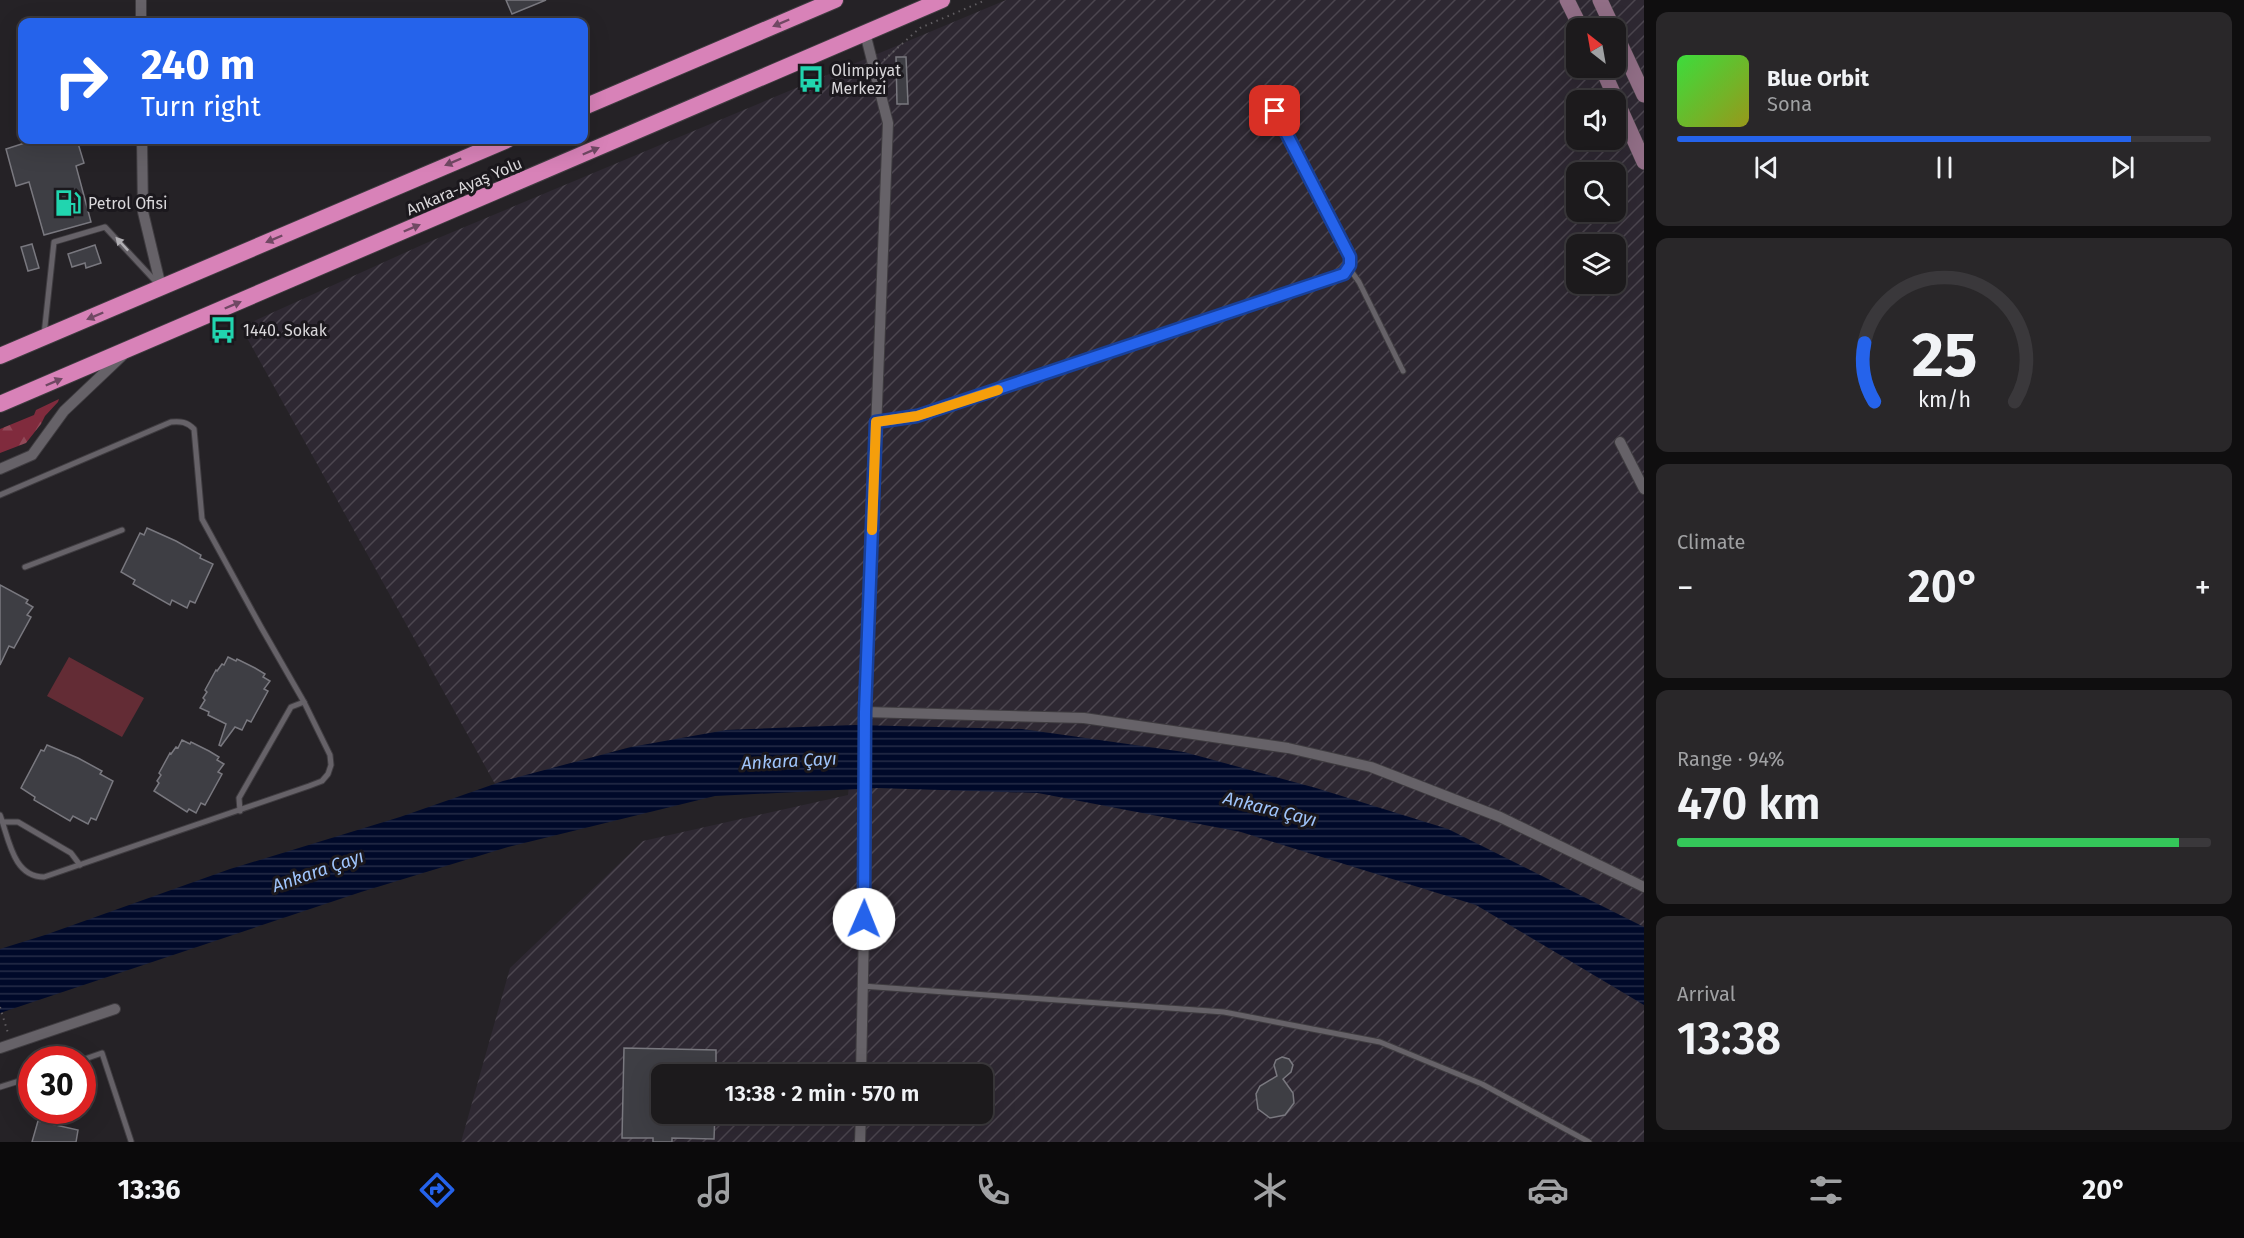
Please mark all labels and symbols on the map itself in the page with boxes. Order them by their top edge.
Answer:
one-way arrow [772,18,790,28]
north arrow [1566,18,1626,78]
place label: Olimpiyat Merkezi [831,61,901,98]
bus stop icon: Olimpiyat Merkezi [796,64,826,94]
pin [1249,85,1300,136]
one-way arrow [583,146,601,156]
street label: Ankara-Ayaş Yolu [403,154,525,220]
one-way arrow [445,158,462,167]
fuel station icon: Petrol Ofisi [53,188,83,218]
place label: Petrol Ofisi [88,194,168,213]
one-way arrow [404,223,422,233]
one-way arrow [265,235,283,244]
one-way arrow [115,237,129,251]
one-way arrow [225,300,243,310]
one-way arrow [85,311,103,321]
bus stop icon: 1440. Sokak [208,315,238,345]
place label: 1440. Sokak [243,321,328,340]
one-way arrow [45,377,62,386]
water label: Ankara Çayı [740,748,837,775]
water label: Ankara Çayı [1220,787,1319,831]
water label: Ankara Çayı [268,845,367,897]
position arrow [832,887,896,951]
speed limit sign: 30 [18,1046,96,1124]

